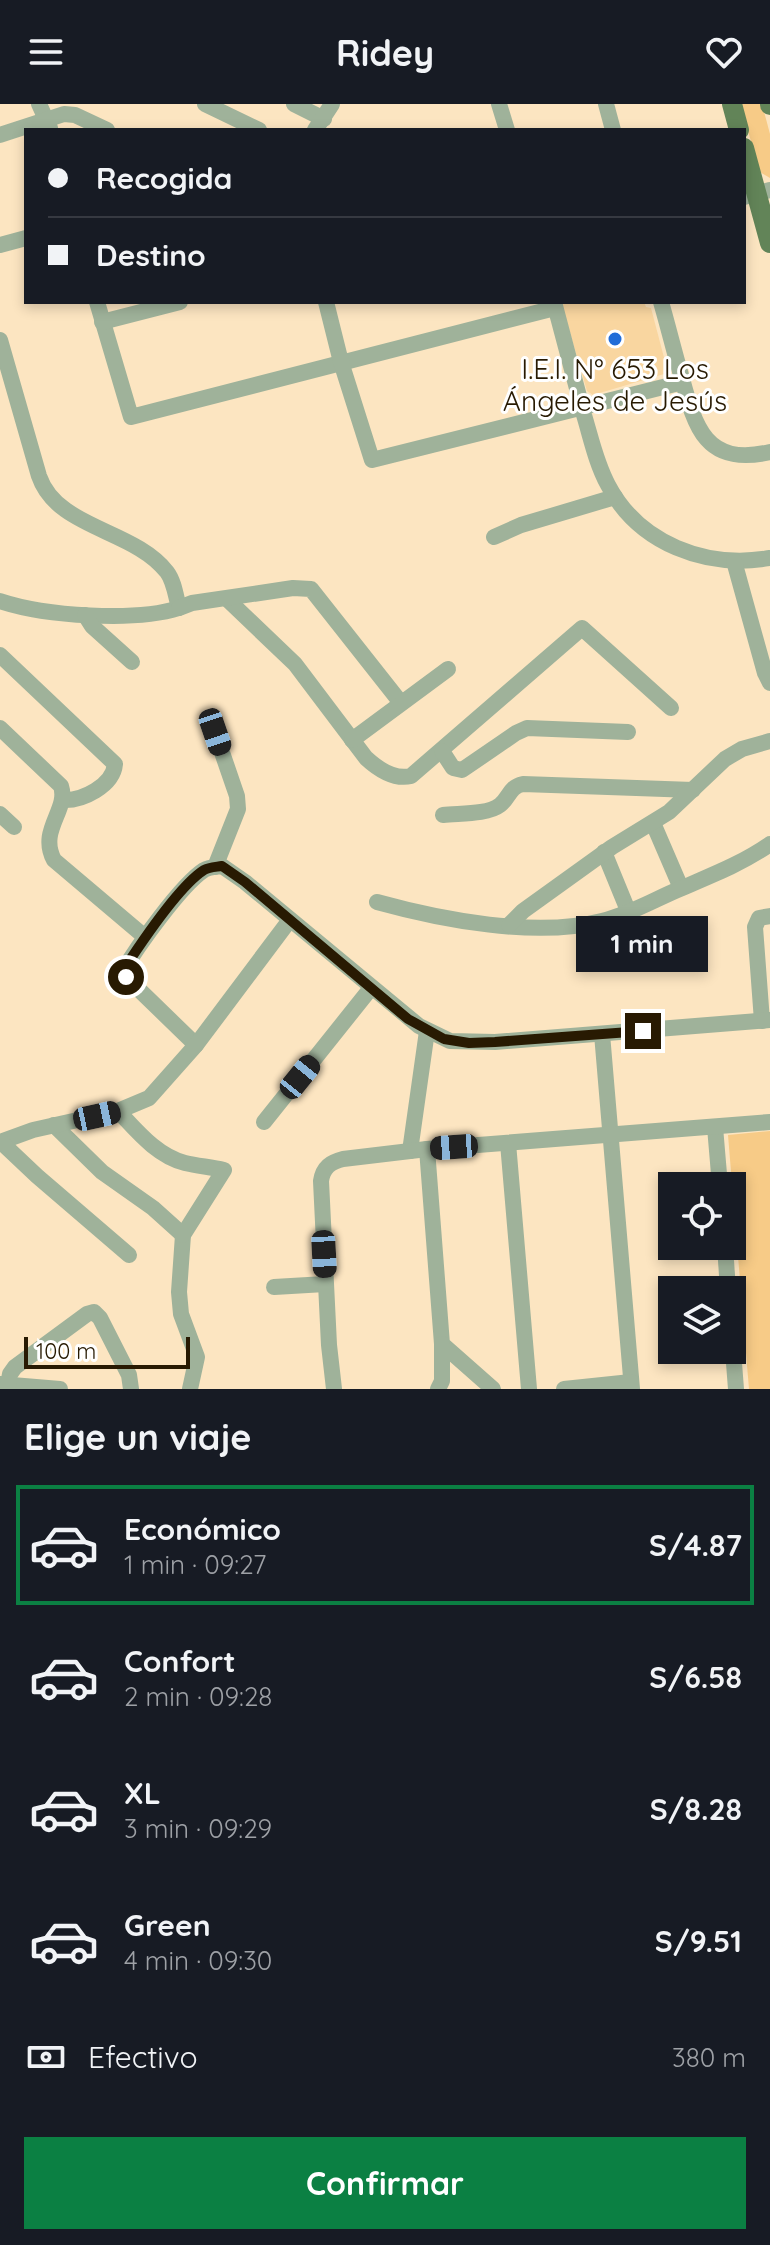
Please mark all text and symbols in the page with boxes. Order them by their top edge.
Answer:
icon: menu [24,30,68,74]
text: Ridey [336,30,434,75]
icon: heart [702,30,746,74]
text: Recogida [96,159,232,197]
text: Destino [96,236,206,274]
marker: I.E.I. N° 653 Los Ángeles de Jesús [606,330,624,348]
place label: I.E.I. N° 653 Los Ángeles de Jesús [503,351,727,418]
car [196,705,234,759]
callout: 1 min [577,915,709,971]
text: 1 min [611,927,674,960]
route start [108,959,144,995]
route end [625,1013,661,1049]
car [276,1051,324,1103]
car [71,1099,123,1133]
car [429,1133,479,1161]
map controls [658,1172,746,1364]
button: locate [658,1172,746,1260]
car [311,1229,337,1279]
button: layers [658,1276,746,1364]
scale bar [24,1333,190,1369]
text: 100 m [36,1337,96,1365]
text: Elige un viaje [24,1414,252,1459]
icon: car [28,1509,100,1581]
text: Económico [124,1510,281,1548]
text: S/4.87 [649,1526,742,1564]
text: 1 min · 09:27 [124,1548,266,1581]
icon: car [28,1641,100,1713]
text: Confort [124,1642,236,1680]
text: S/6.58 [649,1658,742,1696]
text: 2 min · 09:28 [124,1680,272,1713]
icon: car [28,1773,100,1845]
text: XL [124,1774,161,1812]
text: S/8.28 [650,1790,742,1828]
text: 3 min · 09:29 [124,1812,272,1845]
icon: car [28,1905,100,1977]
text: Green [124,1906,211,1944]
text: S/9.51 [655,1922,742,1960]
text: 4 min · 09:30 [124,1944,272,1977]
icon: cash [24,2035,68,2079]
text: Efectivo [88,2038,198,2076]
text: 380 m [672,2041,746,2074]
button: Confirmar [24,2137,746,2229]

